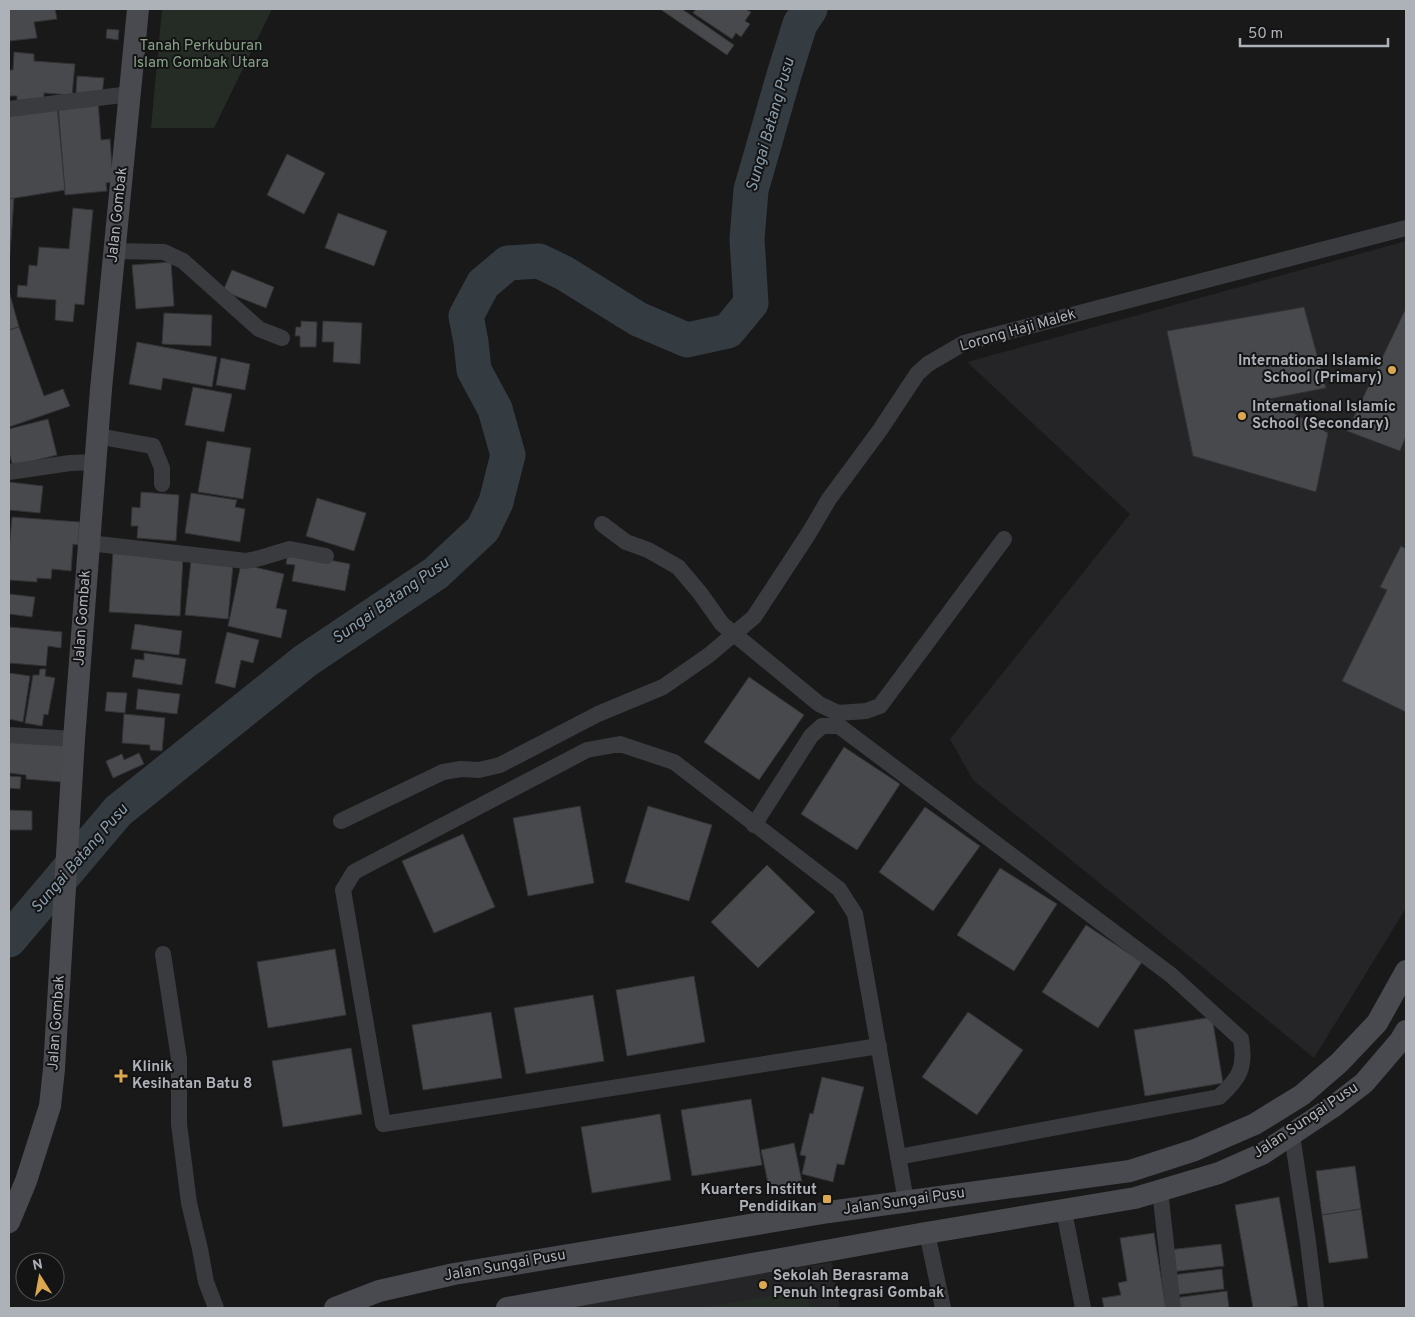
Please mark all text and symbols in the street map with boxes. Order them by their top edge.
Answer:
scale bar [1240,15,1388,47]
text: 50 m [1248,25,1283,44]
park label: Tanah Perkuburan Islam Gombak Utara [133,37,269,73]
water label: Sungai Batang Pusu [742,56,800,194]
street label: Jalan Gombak [104,166,132,264]
street label: Lorong Haji Malek [958,305,1078,357]
place label: International Islamic School (Primary) [1238,352,1382,388]
marker: International Islamic School (Primary) [1386,364,1398,376]
place label: International Islamic School (Secondary) [1252,398,1396,434]
marker: International Islamic School (Secondary) [1236,410,1248,422]
water label: Sungai Batang Pusu [329,553,454,649]
street label: Jalan Gombak [70,569,96,666]
water label: Sungai Batang Pusu [27,800,133,918]
street label: Jalan Gombak [44,974,70,1071]
place label: Klinik Kesihatan Batu 8 [132,1058,253,1094]
marker: Klinik Kesihatan Batu 8 [114,1069,128,1083]
street label: Jalan Sungai Pusu [1250,1079,1362,1163]
place label: Kuarters Institut Pendidikan [700,1181,817,1217]
street label: Jalan Sungai Pusu [842,1184,966,1220]
marker: Kuarters Institut Pendidikan [821,1193,833,1205]
street label: Jalan Sungai Pusu [443,1246,567,1286]
north arrow [15,1252,65,1302]
text: N [31,1256,44,1275]
place label: Sekolah Berasrama Penuh Integrasi Gombak [773,1267,944,1303]
marker: Sekolah Berasrama Penuh Integrasi Gombak [757,1279,769,1291]

